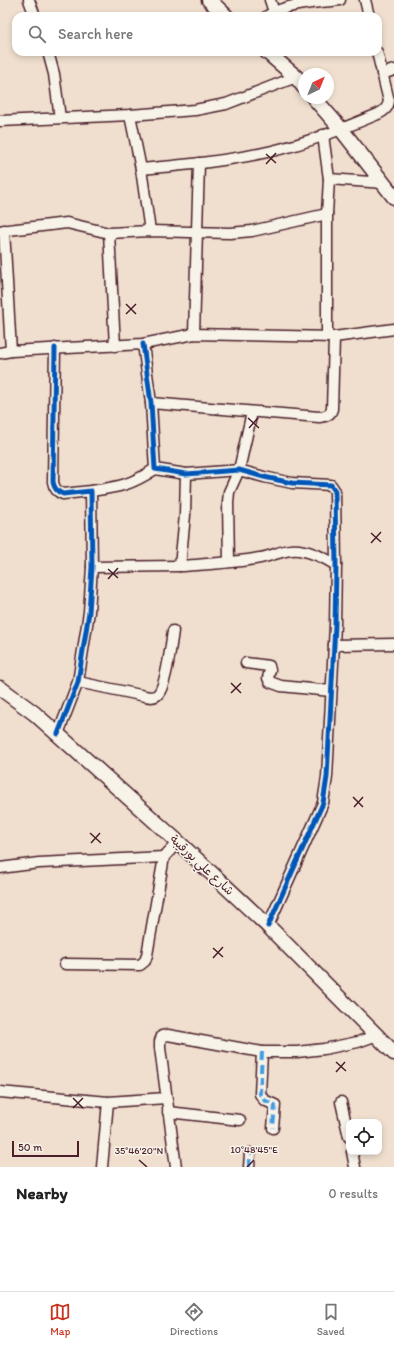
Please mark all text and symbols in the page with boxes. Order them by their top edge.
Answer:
search box [12,12,382,56]
icon: search [26,23,48,45]
text: Search here [58,25,133,43]
north arrow [298,68,334,104]
street label: شارع علي بورقيبة [164,832,237,901]
map controls [346,1119,382,1155]
button: locate [346,1119,382,1155]
scale bar [12,1139,79,1158]
text: 50 m [18,1141,42,1154]
text: 10°48'45"E [230,1143,278,1156]
text: 35°46'20"N [115,1144,164,1157]
text: Nearby [16,1183,68,1203]
text: 0 results [328,1186,378,1201]
tab: Map [49,1301,71,1338]
tab: Directions [170,1301,218,1338]
tab: Saved [317,1301,345,1338]

